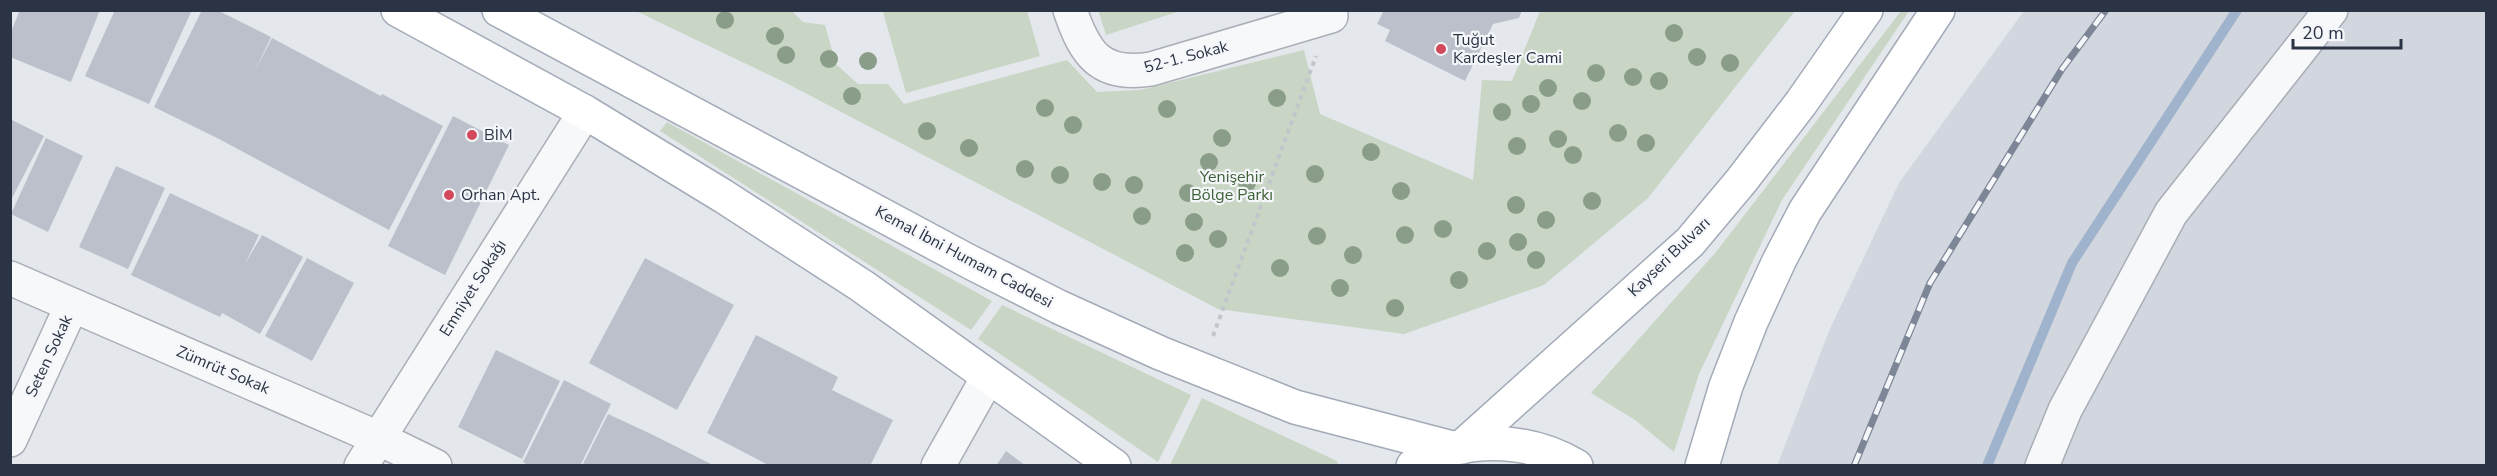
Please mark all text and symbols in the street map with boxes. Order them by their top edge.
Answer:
scale bar [2293,12,2401,50]
text: 20 m [2302,21,2344,45]
place label: Tuğut Kardeşler Cami [1453,29,1562,69]
street label: 52-1. Sokak [1141,35,1232,79]
marker: Tuğut Kardeşler Cami [1434,42,1448,56]
place label: BİM [484,124,513,146]
marker: BİM [465,128,479,142]
park label: Yenişehir Bölge Parkı [1191,166,1273,206]
place label: Orhan Apt. [461,184,540,206]
marker: Orhan Apt. [442,188,456,202]
street label: Kemal İbni Humam Caddesi [871,201,1057,313]
street label: Kayseri Bulvarı [1623,212,1715,302]
street label: Emniyet Sokağı [434,235,512,341]
street label: Seten Sokak [20,310,78,401]
street label: Zümrüt Sokak [173,340,274,400]

